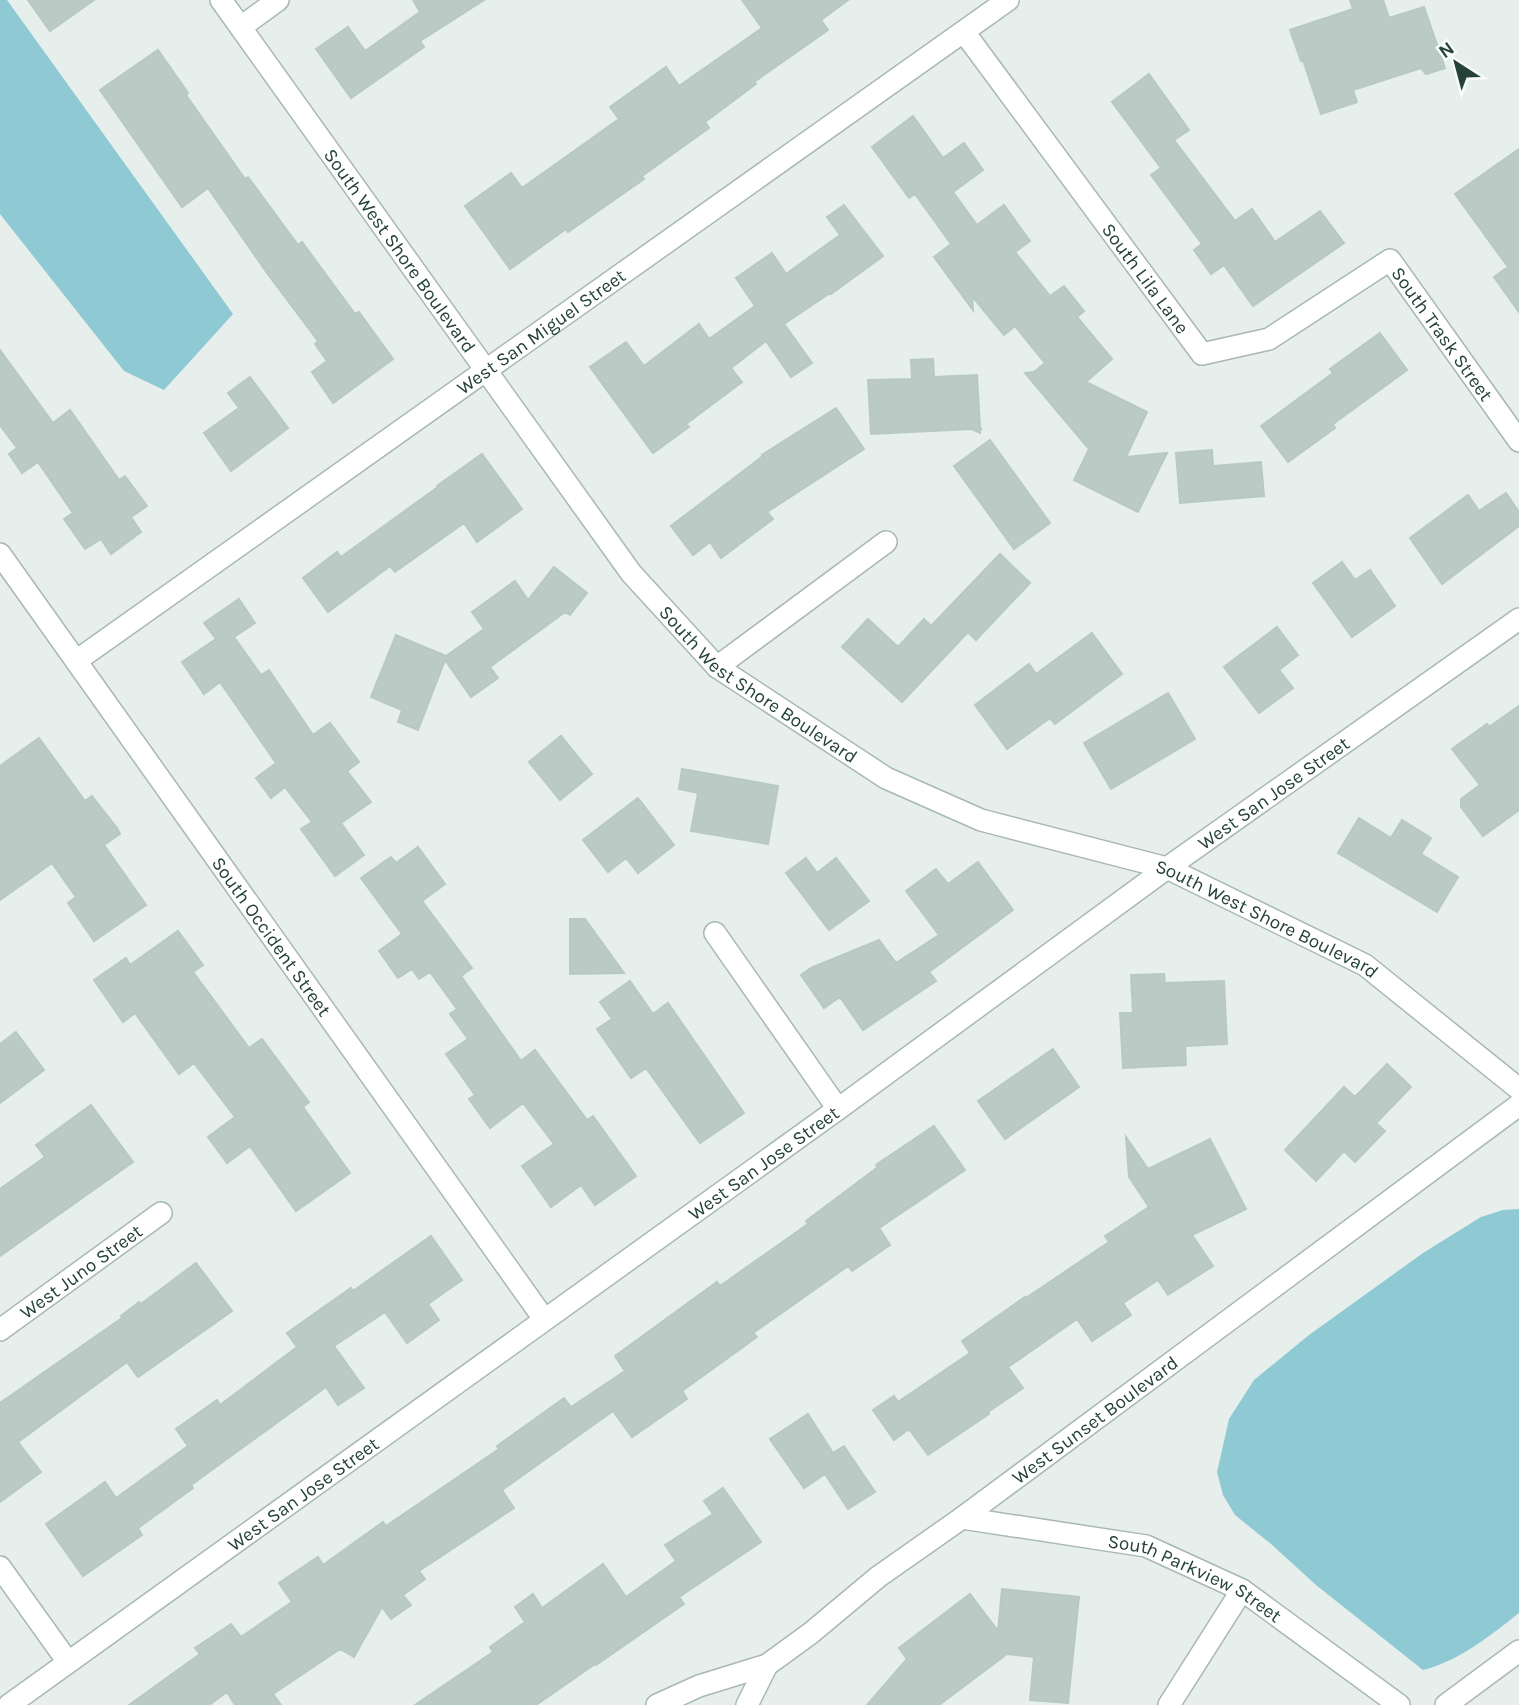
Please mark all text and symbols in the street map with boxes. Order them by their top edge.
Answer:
north arrow [1421,28,1491,98]
text: N [1435,37,1459,63]
street label: South West Shore Boulevard [319,145,480,357]
street label: South Lila Lane [1097,219,1193,338]
street label: South Trask Street [1386,263,1497,406]
street label: West San Miguel Street [453,265,630,399]
street label: South West Shore Boulevard [654,601,861,768]
street label: West San Jose Street [1194,733,1354,855]
street label: South Occident Street [207,853,335,1021]
street label: South West Shore Boulevard [1153,856,1382,983]
street label: West San Jose Street [684,1102,844,1225]
street label: West Juno Street [16,1220,147,1324]
street label: West Sunset Boulevard [1008,1352,1183,1489]
street label: West San Jose Street [224,1433,383,1556]
street label: South Parkview Street [1106,1530,1286,1627]

